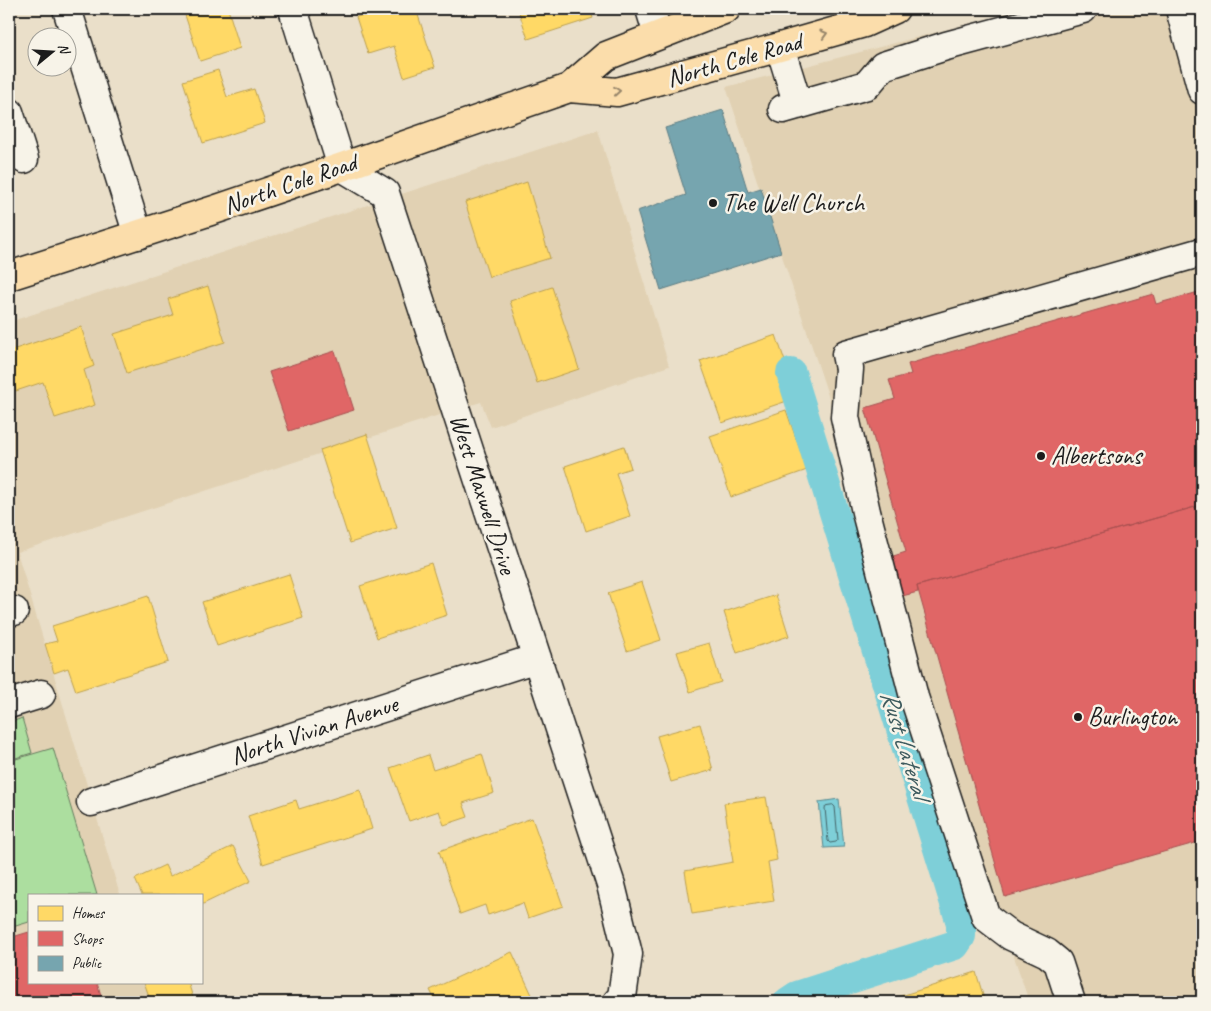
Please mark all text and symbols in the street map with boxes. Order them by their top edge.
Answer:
street label: North Cole Road [663,24,809,94]
north arrow [28,28,78,78]
one-way arrow [820,30,828,40]
text: N [54,41,74,57]
one-way arrow [614,85,622,96]
street label: North Cole Road [219,145,365,222]
place label: The Well Church [723,187,866,219]
marker: The Well Church [707,197,719,209]
street label: West Maxwell Drive [442,410,524,580]
place label: Albertsons [1051,440,1144,472]
marker: Albertsons [1035,450,1047,462]
street label: North Vivian Avenue [226,687,404,772]
water label: Rust Lateral [873,687,939,810]
place label: Burlington [1088,701,1178,733]
marker: Burlington [1072,711,1084,723]
legend [28,894,202,984]
text: Homes [72,904,106,923]
text: Shops [72,930,105,949]
text: Public [72,954,102,973]

